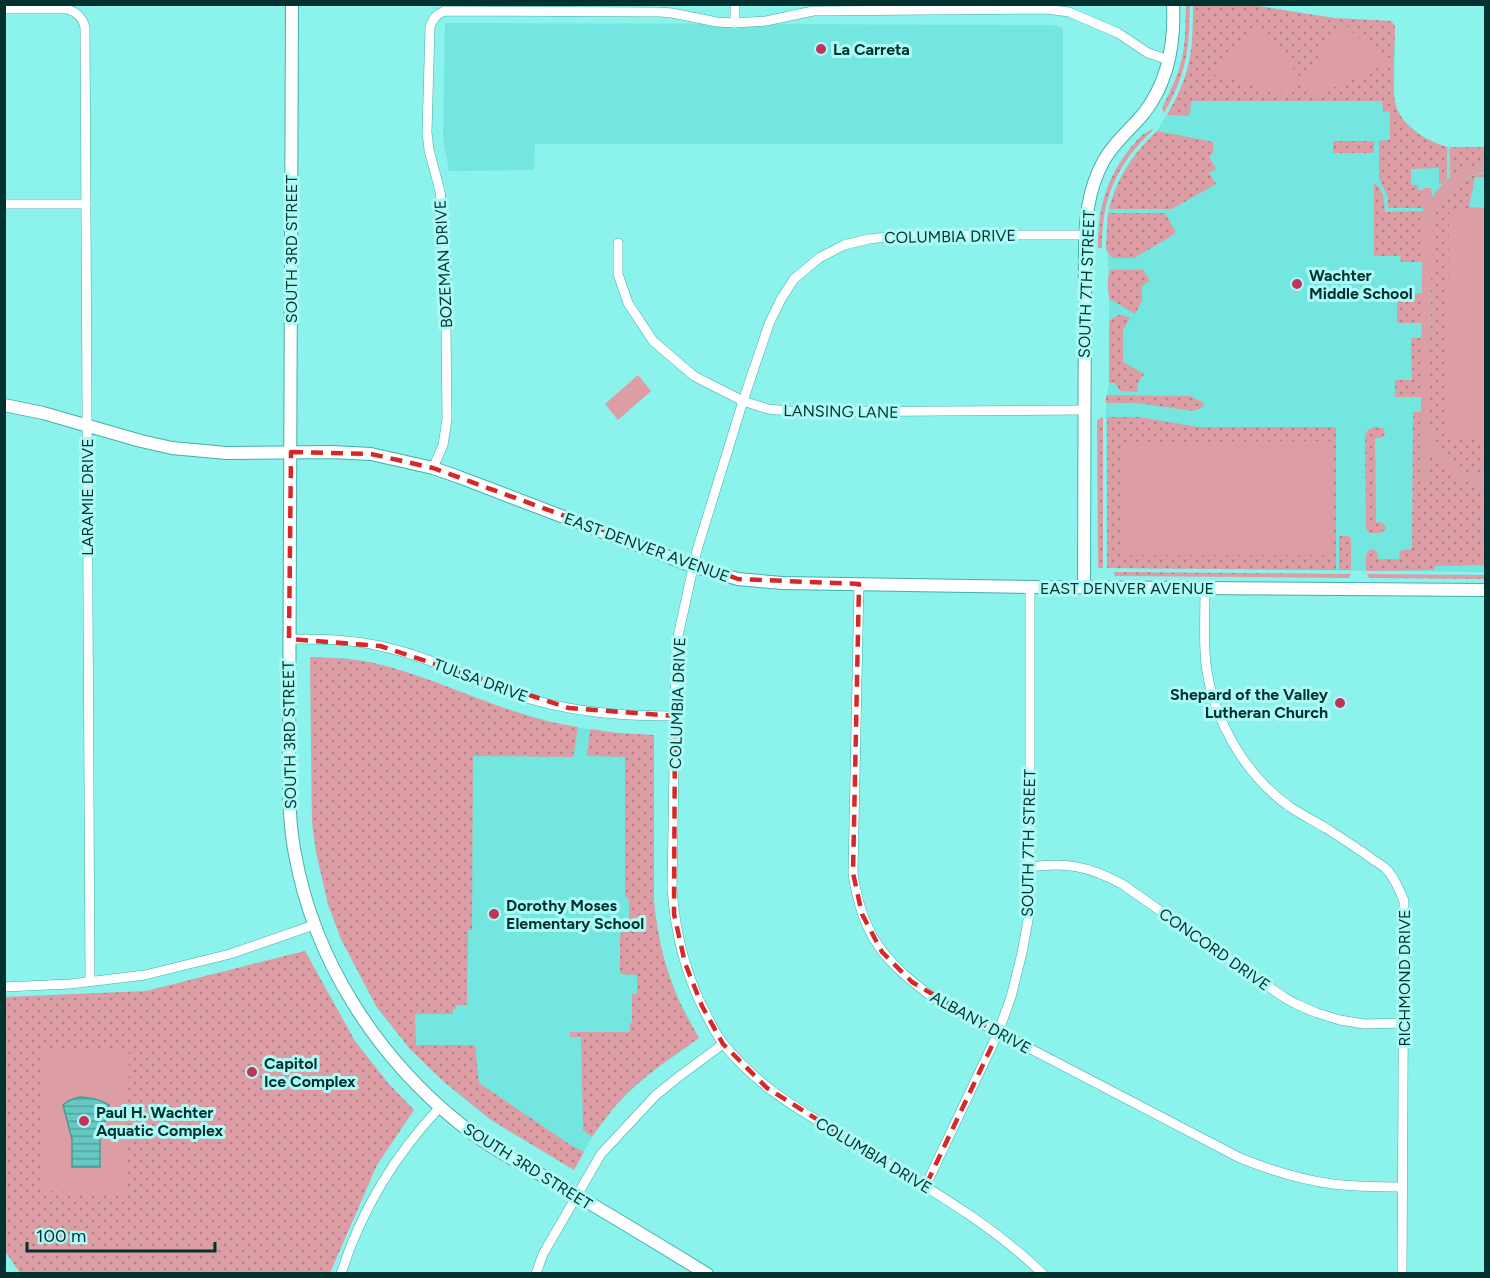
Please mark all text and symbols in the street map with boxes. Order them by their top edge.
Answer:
place label: La Carreta [833,40,910,59]
marker: La Carreta [814,42,828,56]
street label: SOUTH 3RD STREET [282,175,301,323]
street label: BOZEMAN DRIVE [431,199,456,329]
street label: SOUTH 7TH STREET [1074,210,1099,358]
street label: COLUMBIA DRIVE [884,226,1016,247]
place label: Wachter Middle School [1309,266,1413,303]
marker: Wachter Middle School [1290,277,1304,291]
street label: LANSING LANE [783,401,899,422]
street label: LARAMIE DRIVE [78,438,97,556]
street label: EAST DENVER AVENUE [562,509,732,586]
street label: EAST DENVER AVENUE [1040,579,1214,598]
street label: COLUMBIA DRIVE [666,637,689,769]
street label: TULSA DRIVE [431,655,531,706]
street label: SOUTH 3RD STREET [279,661,300,809]
place label: Shepard of the Valley Lutheran Church [1170,685,1329,722]
marker: Shepard of the Valley Lutheran Church [1333,696,1347,710]
street label: SOUTH 7TH STREET [1018,769,1039,917]
place label: Dorothy Moses Elementary School [506,896,644,933]
street label: CONCORD DRIVE [1156,904,1274,995]
marker: Dorothy Moses Elementary School [487,907,501,921]
street label: RICHMOND DRIVE [1395,909,1414,1047]
street label: ALBANY DRIVE [927,987,1034,1058]
place label: Capitol Ice Complex [264,1054,356,1091]
marker: Capitol Ice Complex [245,1065,259,1079]
place label: Paul H. Wachter Aquatic Complex [96,1103,223,1140]
street label: COLUMBIA DRIVE [812,1113,935,1198]
marker: Paul H. Wachter Aquatic Complex [77,1114,91,1128]
street label: SOUTH 3RD STREET [460,1119,596,1214]
scale bar [27,1215,214,1253]
text: 100 m [36,1225,86,1247]

